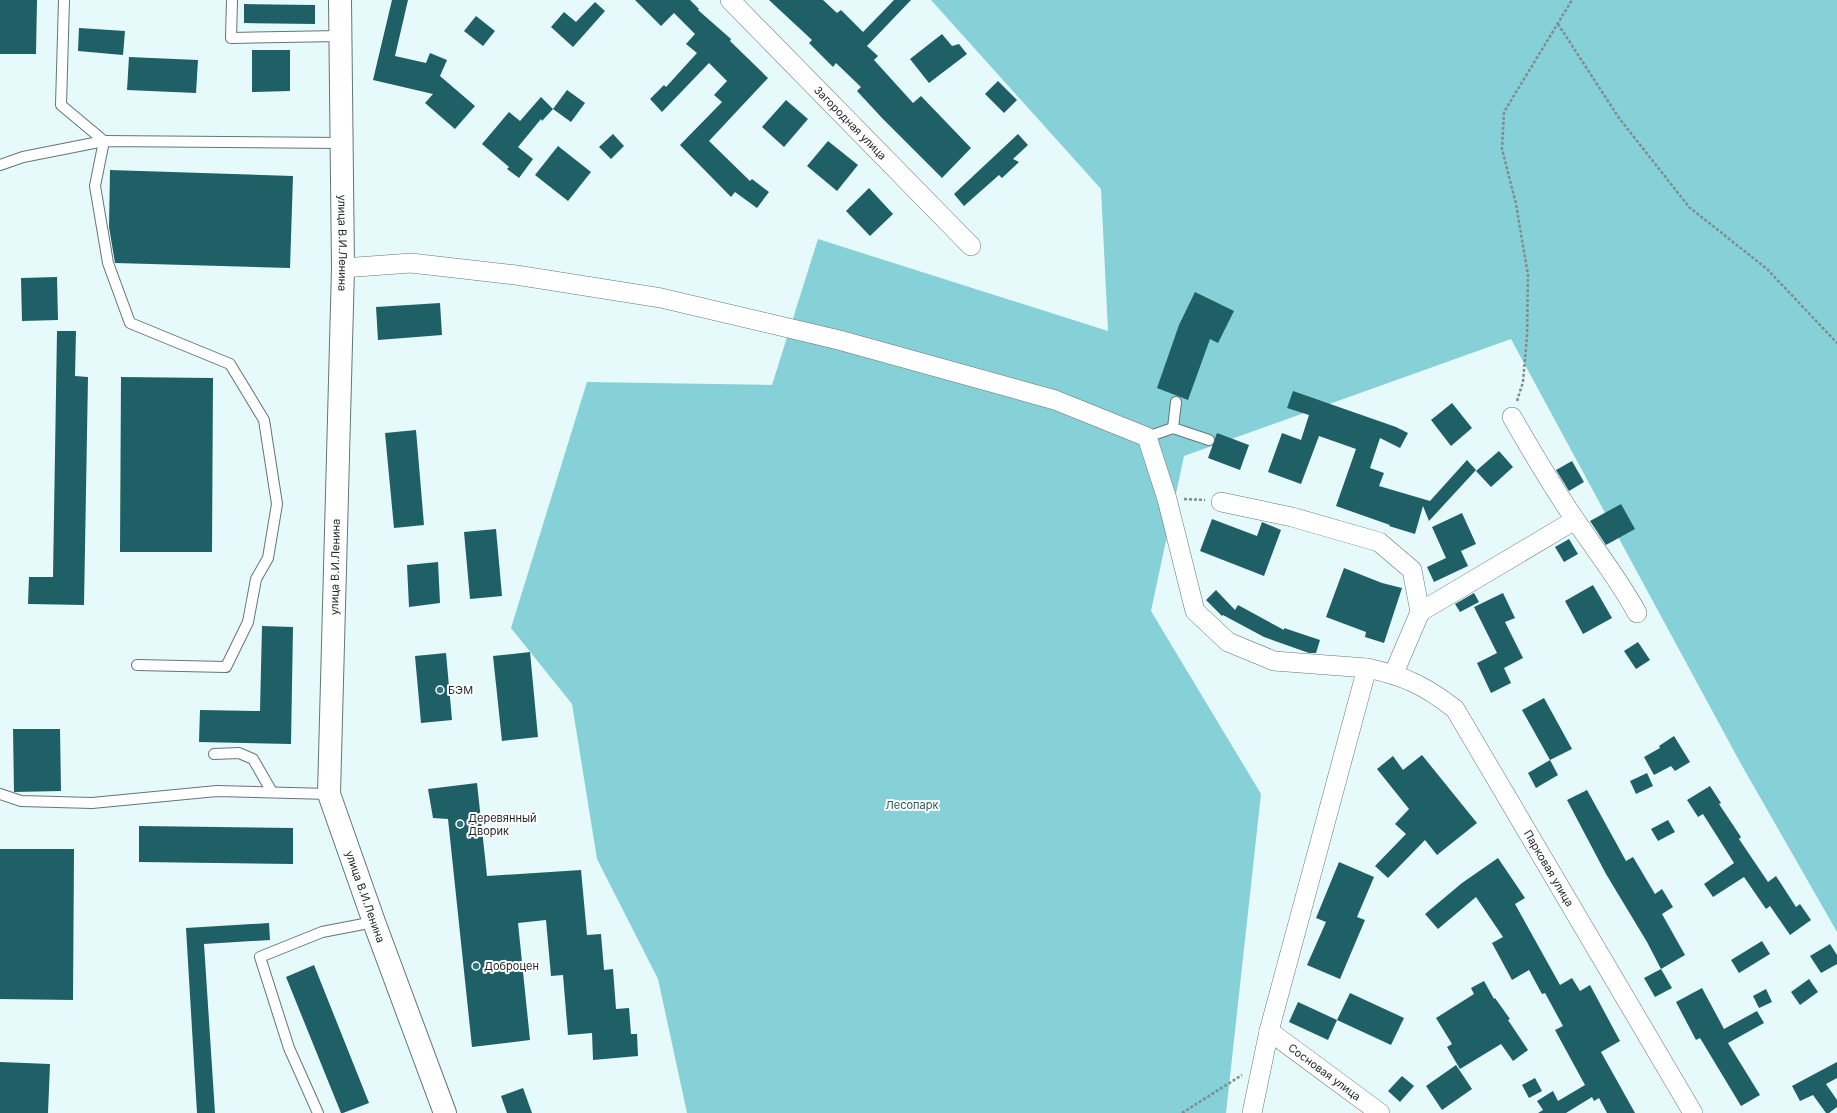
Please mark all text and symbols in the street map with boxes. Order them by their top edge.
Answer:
street label: Загородная улица [811,83,890,163]
street label: улица В.И.Ленина [335,195,350,291]
street label: улица В.И.Ленина [327,519,343,615]
place label: БЭМ [448,683,473,697]
marker: БЭМ [435,685,445,695]
park label: Лесопарк [886,798,938,812]
place label: Деревянный Дворик [468,811,537,838]
marker: Деревянный Дворик [455,819,465,829]
street label: Парковая улица [1521,828,1577,909]
street label: улица В.И.Ленина [342,849,388,945]
place label: Доброцен [484,959,539,973]
marker: Доброцен [471,961,481,971]
street label: Сосновая улица [1285,1041,1364,1103]

